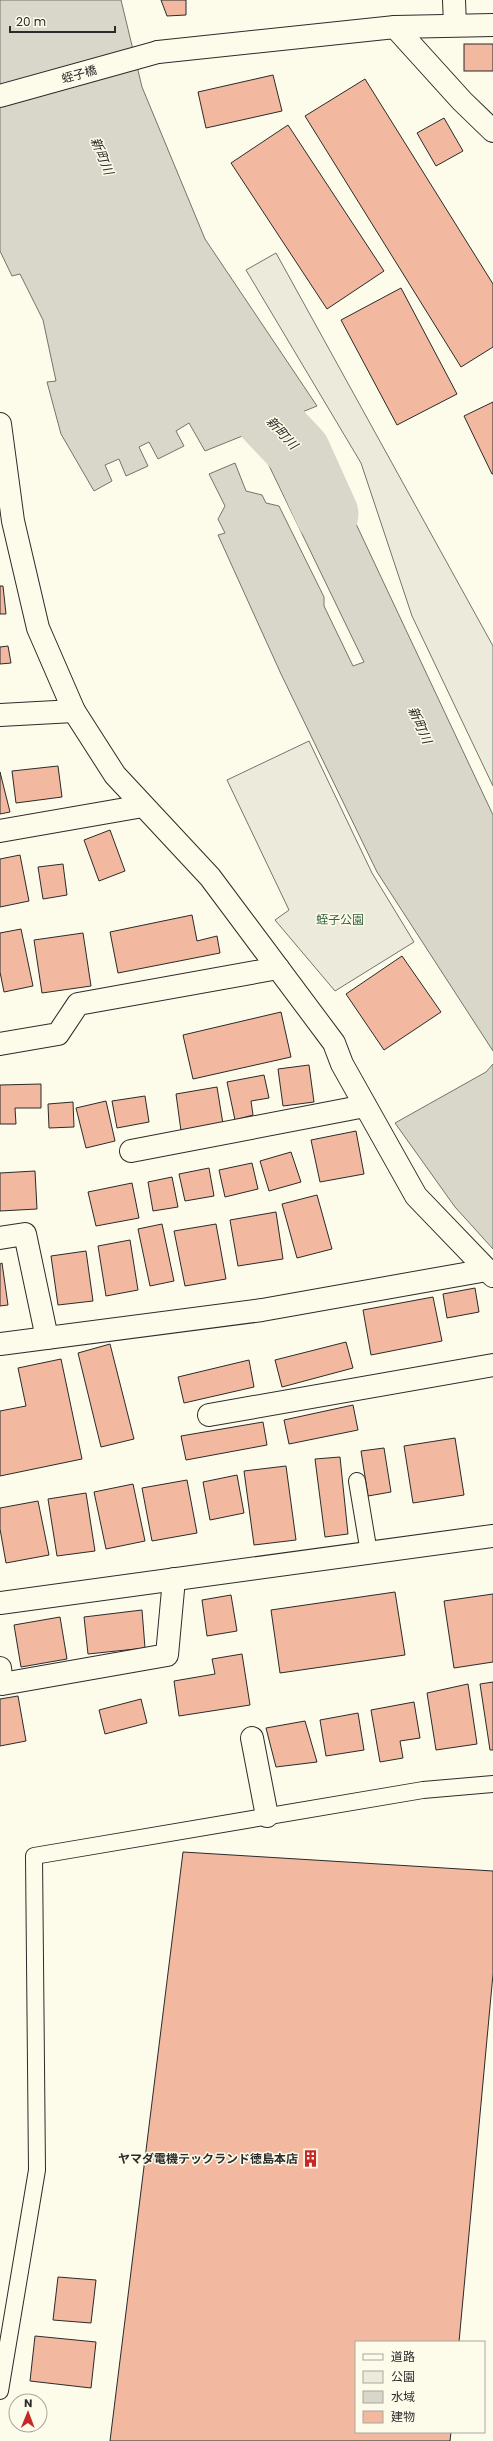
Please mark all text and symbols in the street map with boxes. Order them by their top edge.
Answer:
scale bar [10,8,115,34]
text: 20 m [16,13,46,30]
street label: 蛭子橋 [59,61,99,87]
water label: 新町川 [86,134,119,179]
water label: 新町川 [262,412,304,455]
water label: 新町川 [403,703,437,748]
park label: 蛭子公園 [316,911,364,928]
building icon: ヤマダ電機テックランド徳島本店 [301,2148,321,2168]
place label: ヤマダ電機テックランド徳島本店 [118,2150,298,2167]
legend [355,2341,485,2433]
text: 道路 [391,2348,415,2365]
text: 公園 [391,2368,415,2385]
text: 水域 [391,2388,415,2405]
north arrow [8,2393,48,2433]
text: N [24,2395,32,2411]
text: 建物 [391,2408,415,2425]

